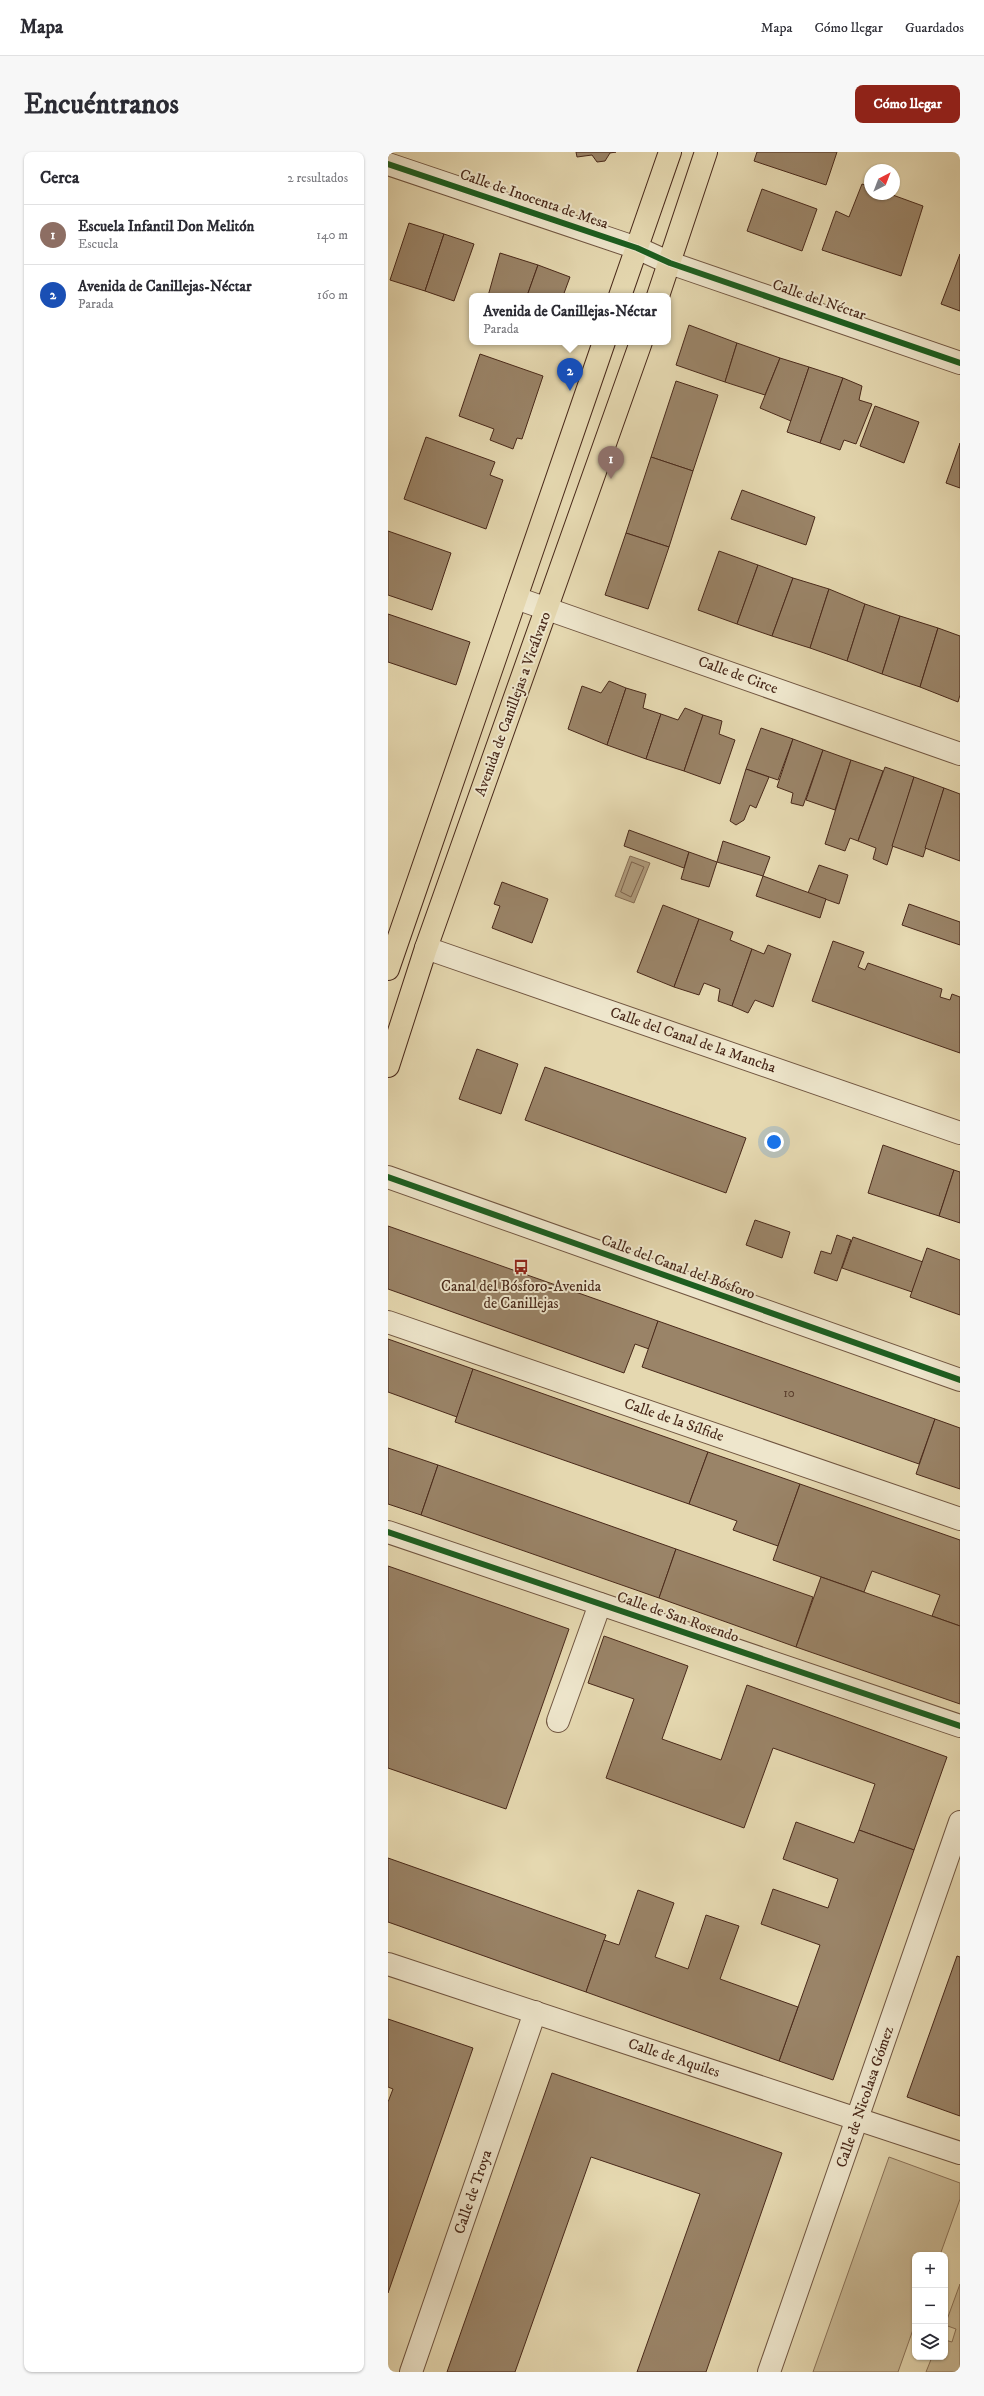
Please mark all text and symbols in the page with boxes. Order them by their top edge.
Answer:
text: Mapa [20,16,63,39]
text: Mapa [761,19,792,37]
text: Cómo llegar [814,19,883,37]
text: Guardados [905,19,964,37]
button: Cómo llegar [855,85,960,123]
text: Encuéntranos [24,87,179,122]
north arrow [864,164,900,200]
street label: Calle de Inocenta de Mesa [457,165,611,234]
text: Cerca [40,167,79,189]
text: 2 resultados [287,170,348,186]
text: Escuela Infantil Don Melitón [78,217,254,236]
text: 1 [51,227,55,243]
text: 140 m [316,227,348,243]
text: Escuela [78,236,118,252]
street label: Calle del Néctar [770,275,869,325]
text: Avenida de Canillejas-Néctar [78,277,251,296]
text: 2 [50,287,56,303]
text: 160 m [317,287,348,303]
popup [469,293,671,345]
text: Parada [78,296,113,312]
text: Avenida de Canillejas-Néctar [483,302,657,321]
text: Parada [483,321,519,337]
pin: 2 [557,358,583,391]
pin: 1 [598,446,624,479]
street label: Avenida de Canillejas a Vicálvaro [471,609,555,799]
street label: Calle de Circe [695,652,781,698]
street label: Calle del Canal de la Mancha [608,1003,779,1078]
your location [764,1132,784,1152]
street label: Calle del Canal del Bósforo [598,1230,758,1304]
bus stop icon: Canal del Bósforo-Avenida de Canillejas [512,1258,530,1276]
place label: Canal del Bósforo-Avenida de Canillejas [441,1277,602,1313]
house number: 10 [783,1385,795,1401]
street label: Calle de la Sílfide [622,1394,726,1446]
street label: Calle de San Rosendo [614,1587,742,1647]
street label: Calle de Nicolasa Gómez [832,2023,898,2170]
street label: Calle de Aquiles [626,2034,722,2082]
street label: Calle de Troya [450,2147,496,2237]
map controls [912,2252,948,2360]
button: + [912,2252,948,2288]
button: − [912,2288,948,2324]
button: layers [912,2324,948,2360]

